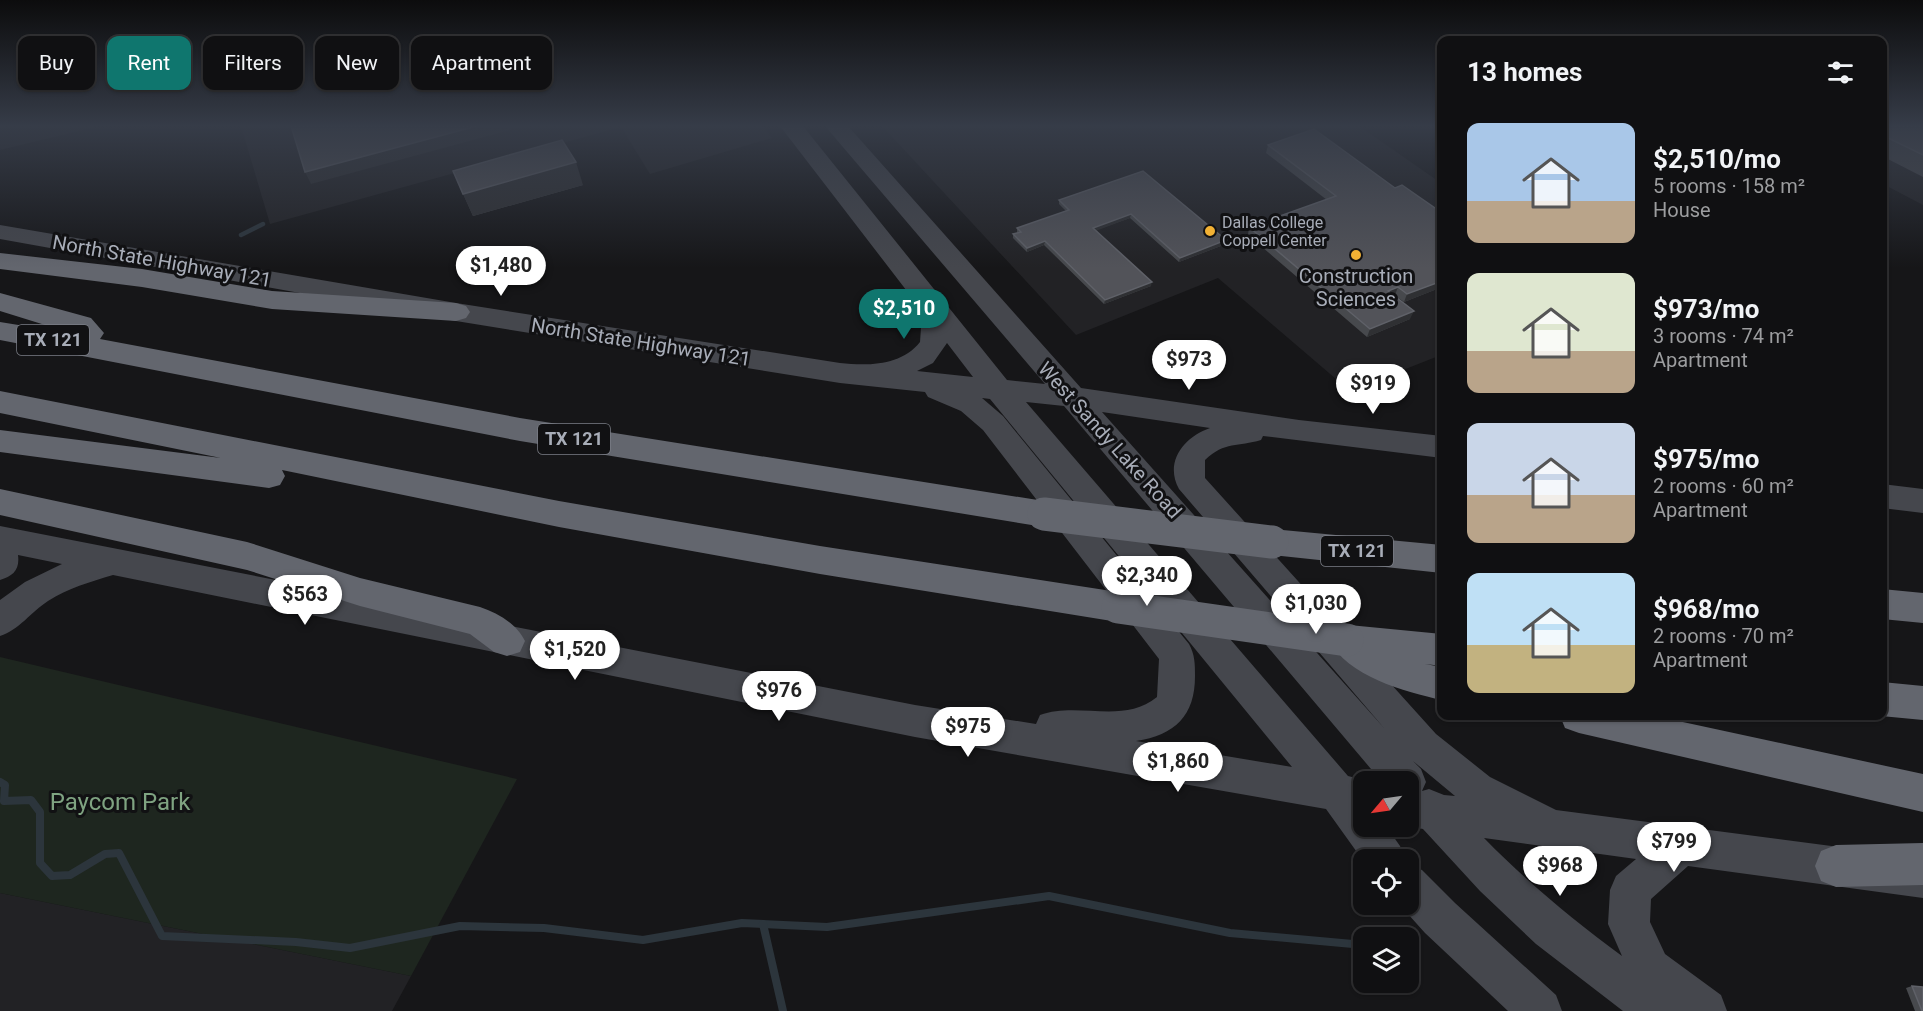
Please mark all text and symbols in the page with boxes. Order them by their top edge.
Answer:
chip: Buy [18,36,95,90]
chip: Rent [107,36,191,90]
chip: Filters [203,36,303,90]
chip: New [315,36,399,90]
chip: Apartment [411,36,552,90]
icon: filters [1824,56,1857,89]
text: 13 homes [1467,57,1582,87]
text: $2,510/mo [1653,144,1781,174]
icon: home [1515,147,1587,219]
text: 5 rooms · 158 m² [1653,174,1805,198]
text: House [1653,198,1711,222]
place label: Dallas College Coppell Center [1222,213,1327,250]
marker: Dallas College Coppell Center [1203,224,1217,238]
street label: North State Highway 121 [51,230,273,292]
pin: $1,480 [452,246,550,297]
marker: Construction Sciences [1349,248,1363,262]
text: $1,480 [470,253,532,277]
place label: Construction Sciences [1299,264,1413,311]
pin: $2,510 [855,289,953,340]
text: $973/mo [1653,294,1760,324]
text: $2,510 [873,296,935,320]
icon: home [1515,297,1587,369]
street label: North State Highway 121 [529,313,753,371]
text: 3 rooms · 74 m² [1653,324,1794,348]
road number: TX 121 [17,325,89,355]
pin: $973 [1153,340,1225,391]
text: $973 [1166,347,1212,371]
text: Apartment [1653,348,1748,372]
street label: West Sandy Lake Road [1033,357,1187,523]
pin: $919 [1337,364,1409,415]
text: $919 [1350,371,1396,395]
road number: TX 121 [538,424,610,454]
text: $975/mo [1653,444,1760,474]
icon: home [1515,447,1587,519]
text: 2 rooms · 60 m² [1653,474,1794,498]
text: Apartment [1653,498,1748,522]
road number: TX 121 [1321,536,1393,566]
pin: $2,340 [1098,556,1196,607]
text: $2,340 [1116,563,1178,587]
pin: $563 [269,575,341,626]
text: $563 [282,582,328,606]
pin: $1,030 [1267,584,1365,635]
text: $1,030 [1285,591,1347,615]
text: $968/mo [1653,594,1760,624]
icon: home [1515,597,1587,669]
text: 2 rooms · 70 m² [1653,624,1794,648]
pin: $1,520 [526,630,624,681]
text: $1,520 [544,637,606,661]
text: Apartment [1653,648,1748,672]
pin: $976 [743,671,815,722]
text: $976 [756,678,802,702]
pin: $975 [932,707,1004,758]
text: $975 [945,714,991,738]
pin: $1,860 [1129,742,1227,793]
text: $1,860 [1147,749,1209,773]
north arrow [1353,771,1419,837]
map controls [1353,771,1419,993]
park label: Paycom Park [50,788,191,816]
pin: $799 [1638,822,1710,873]
text: $799 [1651,829,1697,853]
pin: $968 [1524,846,1596,897]
button: locate [1353,849,1419,915]
text: $968 [1537,853,1583,877]
button: layers [1353,927,1419,993]

